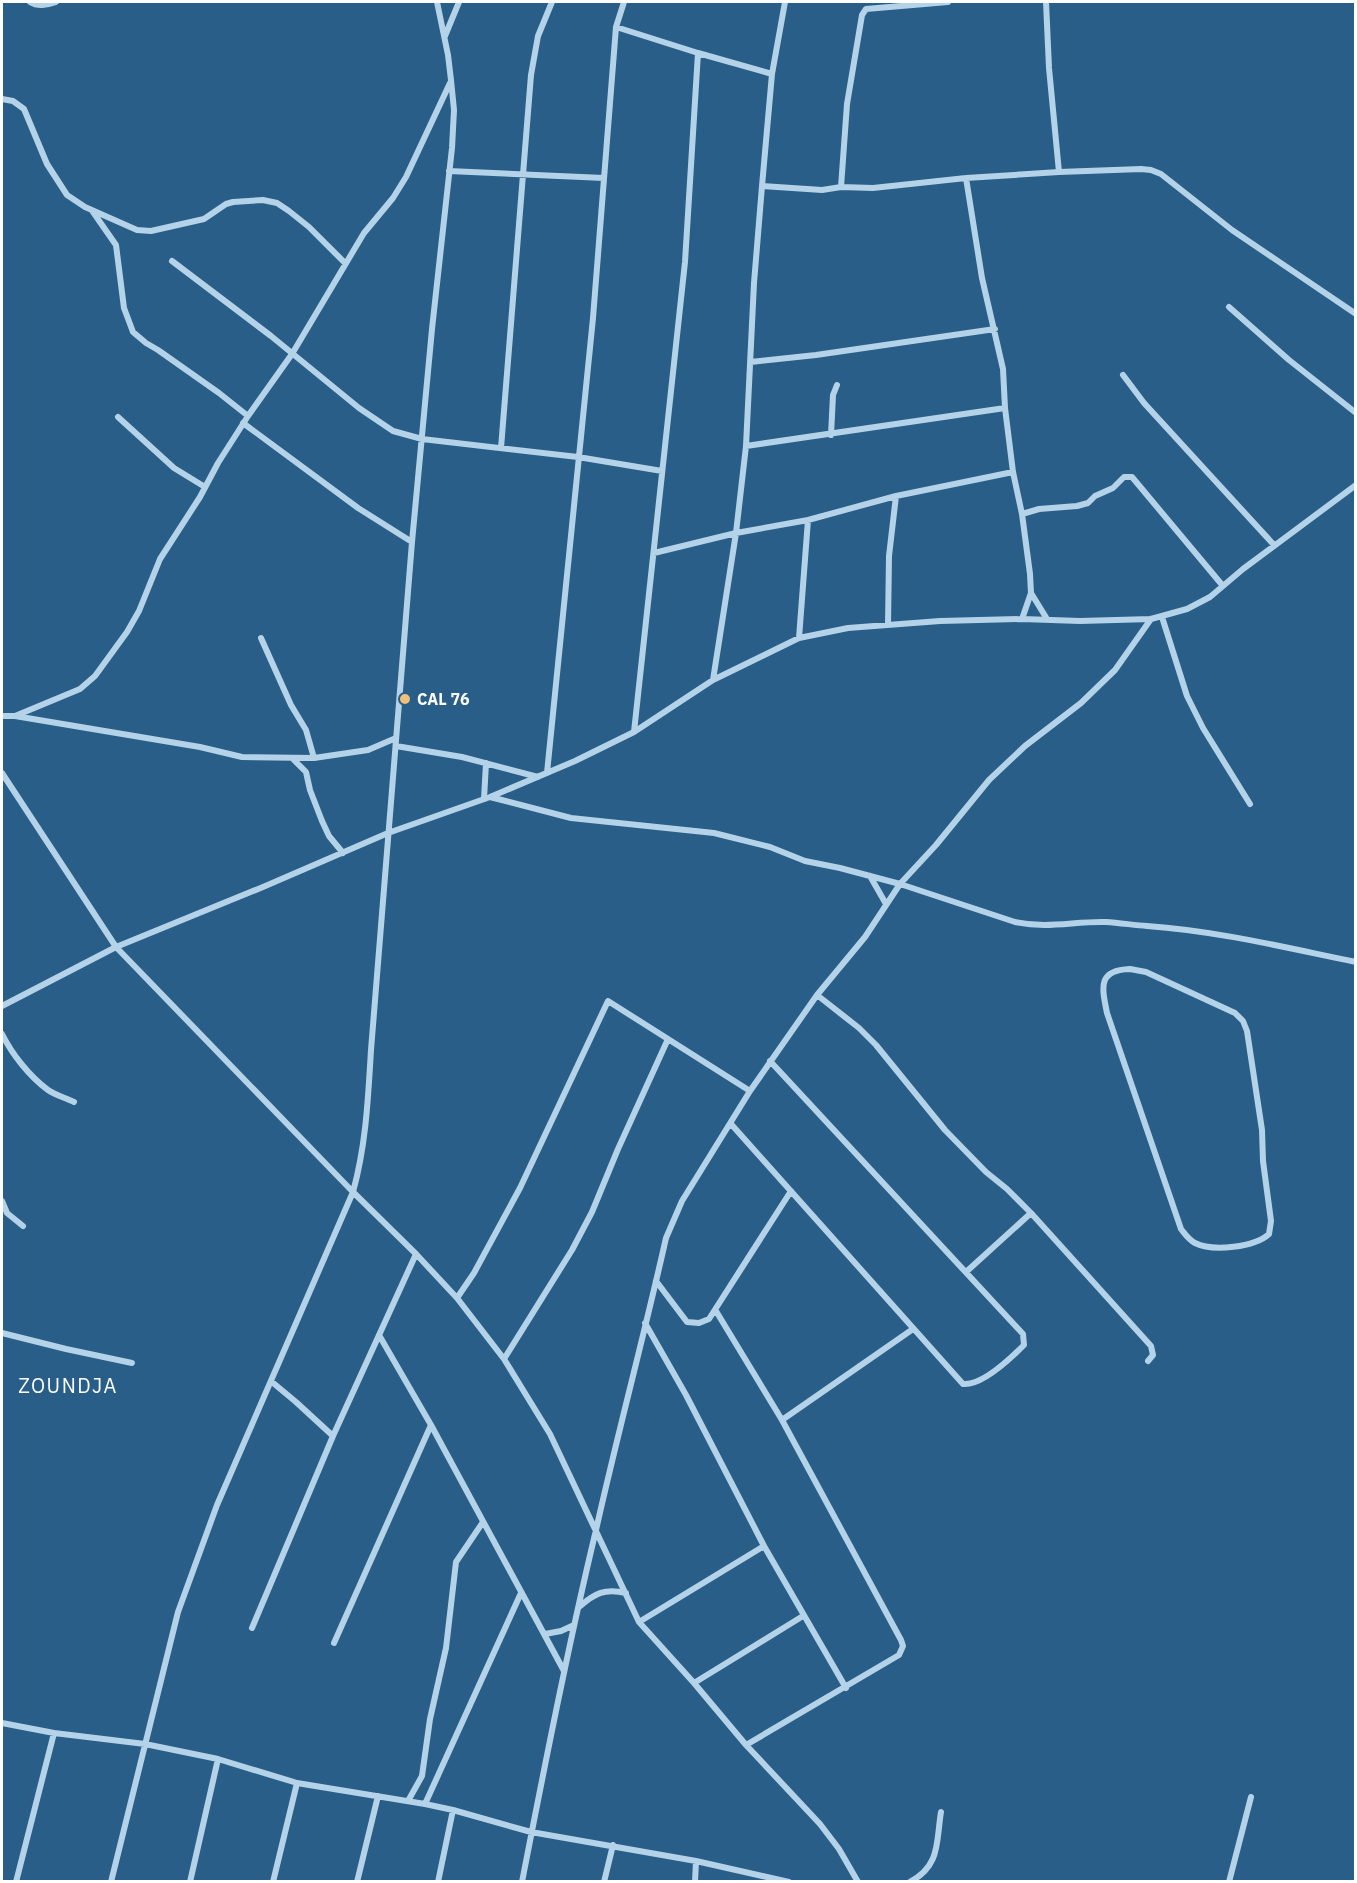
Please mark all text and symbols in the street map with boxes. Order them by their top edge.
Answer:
place label: CAL 76 [417,689,470,709]
marker: CAL 76 [398,692,412,706]
district label: ZOUNDJA [18,1372,118,1399]

